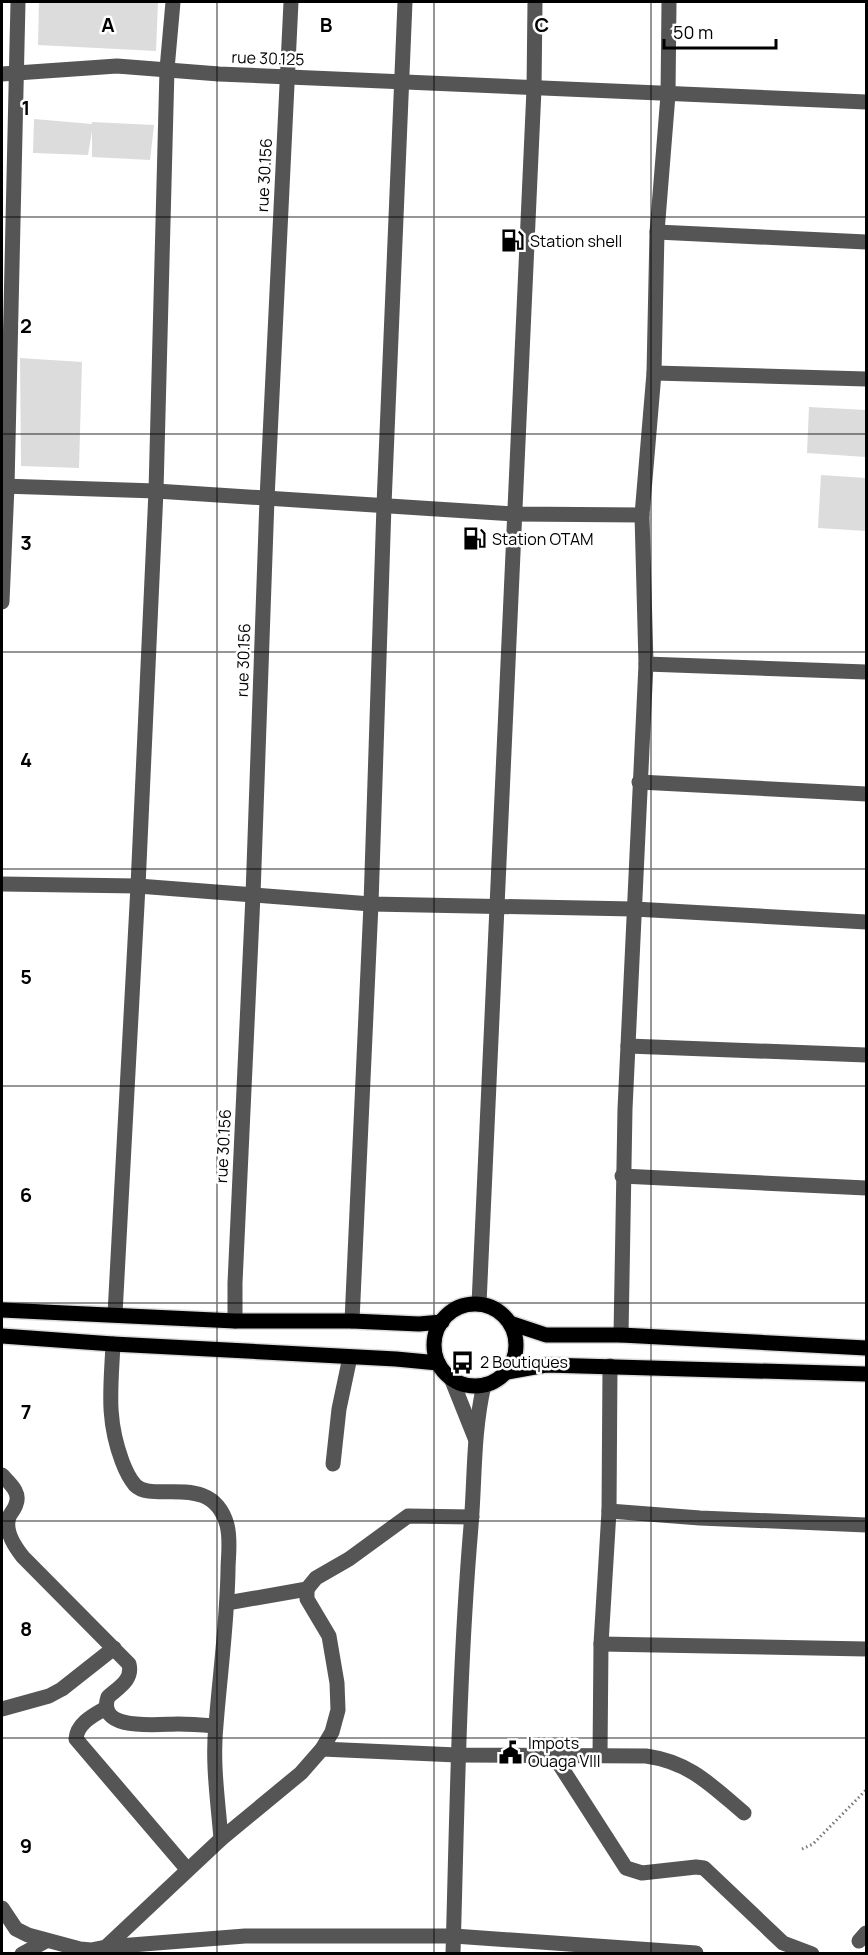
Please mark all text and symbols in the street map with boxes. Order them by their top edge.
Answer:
text: A [101,11,115,38]
text: B [320,11,333,38]
text: C [535,11,549,38]
scale bar [664,12,776,50]
text: 50 m [673,20,713,44]
street label: rue 30.125 [231,46,305,70]
text: 1 [22,94,30,121]
street label: rue 30.156 [251,137,277,213]
fuel station icon: Station shell [499,228,525,254]
place label: Station shell [530,230,622,252]
text: 2 [20,312,32,339]
fuel station icon: Station OTAM [461,526,487,552]
place label: Station OTAM [492,528,594,550]
text: 3 [20,529,32,556]
street label: rue 30.156 [231,623,255,697]
text: 4 [20,746,32,773]
text: 5 [20,963,32,990]
street label: rue 30.156 [210,1108,236,1184]
text: 6 [20,1181,32,1208]
bus stop icon: 2 Boutiques [449,1349,475,1375]
place label: 2 Boutiques [480,1351,568,1373]
text: 7 [21,1398,31,1425]
text: 8 [20,1615,32,1642]
place label: Impots Ouaga VIII [528,1732,600,1772]
public building icon: Impots Ouaga VIII [497,1739,523,1765]
text: 9 [20,1832,32,1859]

